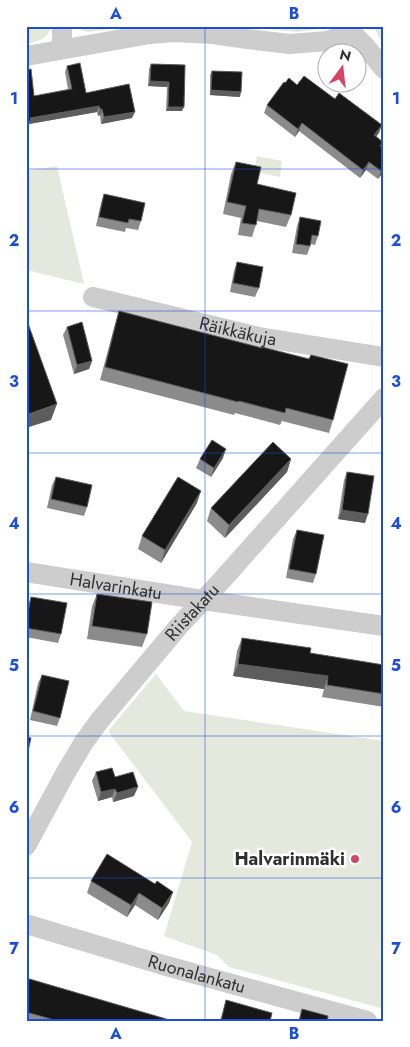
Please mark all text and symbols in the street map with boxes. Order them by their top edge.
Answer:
text: A [109,2,122,25]
text: B [289,2,299,25]
north arrow [318,42,368,92]
text: N [337,44,353,67]
text: 1 [10,87,18,110]
text: 1 [392,87,400,110]
text: 2 [9,229,19,252]
text: 2 [391,229,401,252]
street label: Räikkäkuja [197,310,278,353]
text: 3 [9,370,19,393]
text: 3 [391,370,401,393]
text: 4 [8,512,20,535]
text: 4 [390,512,402,535]
street label: Halvarinkatu [68,566,164,606]
street label: Riistakatu [159,578,225,647]
text: 5 [9,654,19,677]
text: 5 [391,654,401,677]
text: 6 [9,796,19,819]
text: 6 [391,796,401,819]
place label: Halvarinmäki [234,846,345,872]
marker: Halvarinmäki [349,853,361,865]
text: 7 [9,937,19,960]
text: 7 [391,937,401,960]
street label: Ruonalankatu [145,948,248,1000]
text: A [109,1022,122,1045]
text: B [289,1022,299,1045]

